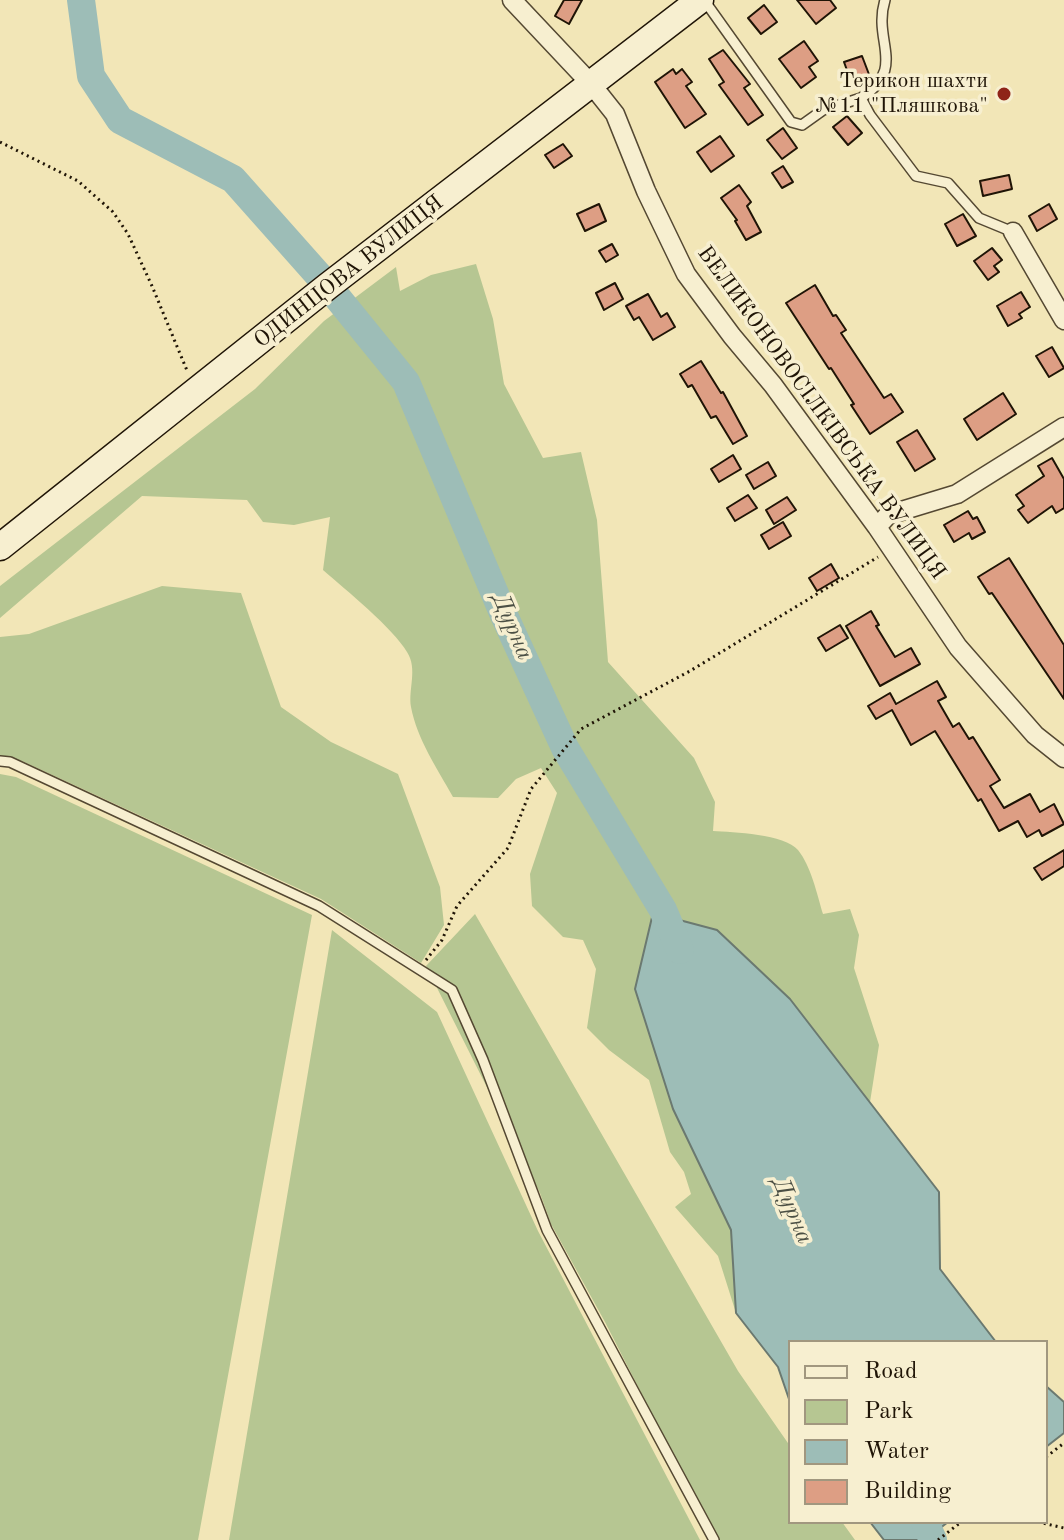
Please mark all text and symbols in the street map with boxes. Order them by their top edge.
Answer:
place label: Терикон шахти №11 "Пляшкова" [815,68,988,120]
marker: Терикон шахти №11 "Пляшкова" [995,85,1013,103]
street label: ОДИНЦОВА ВУЛИЦЯ [249,190,449,354]
street label: ВЕЛИКОНОВОСІЛКІВСЬКА ВУЛИЦЯ [691,241,951,585]
water label: Дурна [485,589,539,665]
water label: Дурна [765,1173,819,1249]
legend [788,1340,1048,1524]
text: Road [864,1360,917,1384]
text: Park [864,1400,913,1424]
text: Water [864,1440,929,1464]
text: Building [864,1480,951,1504]

